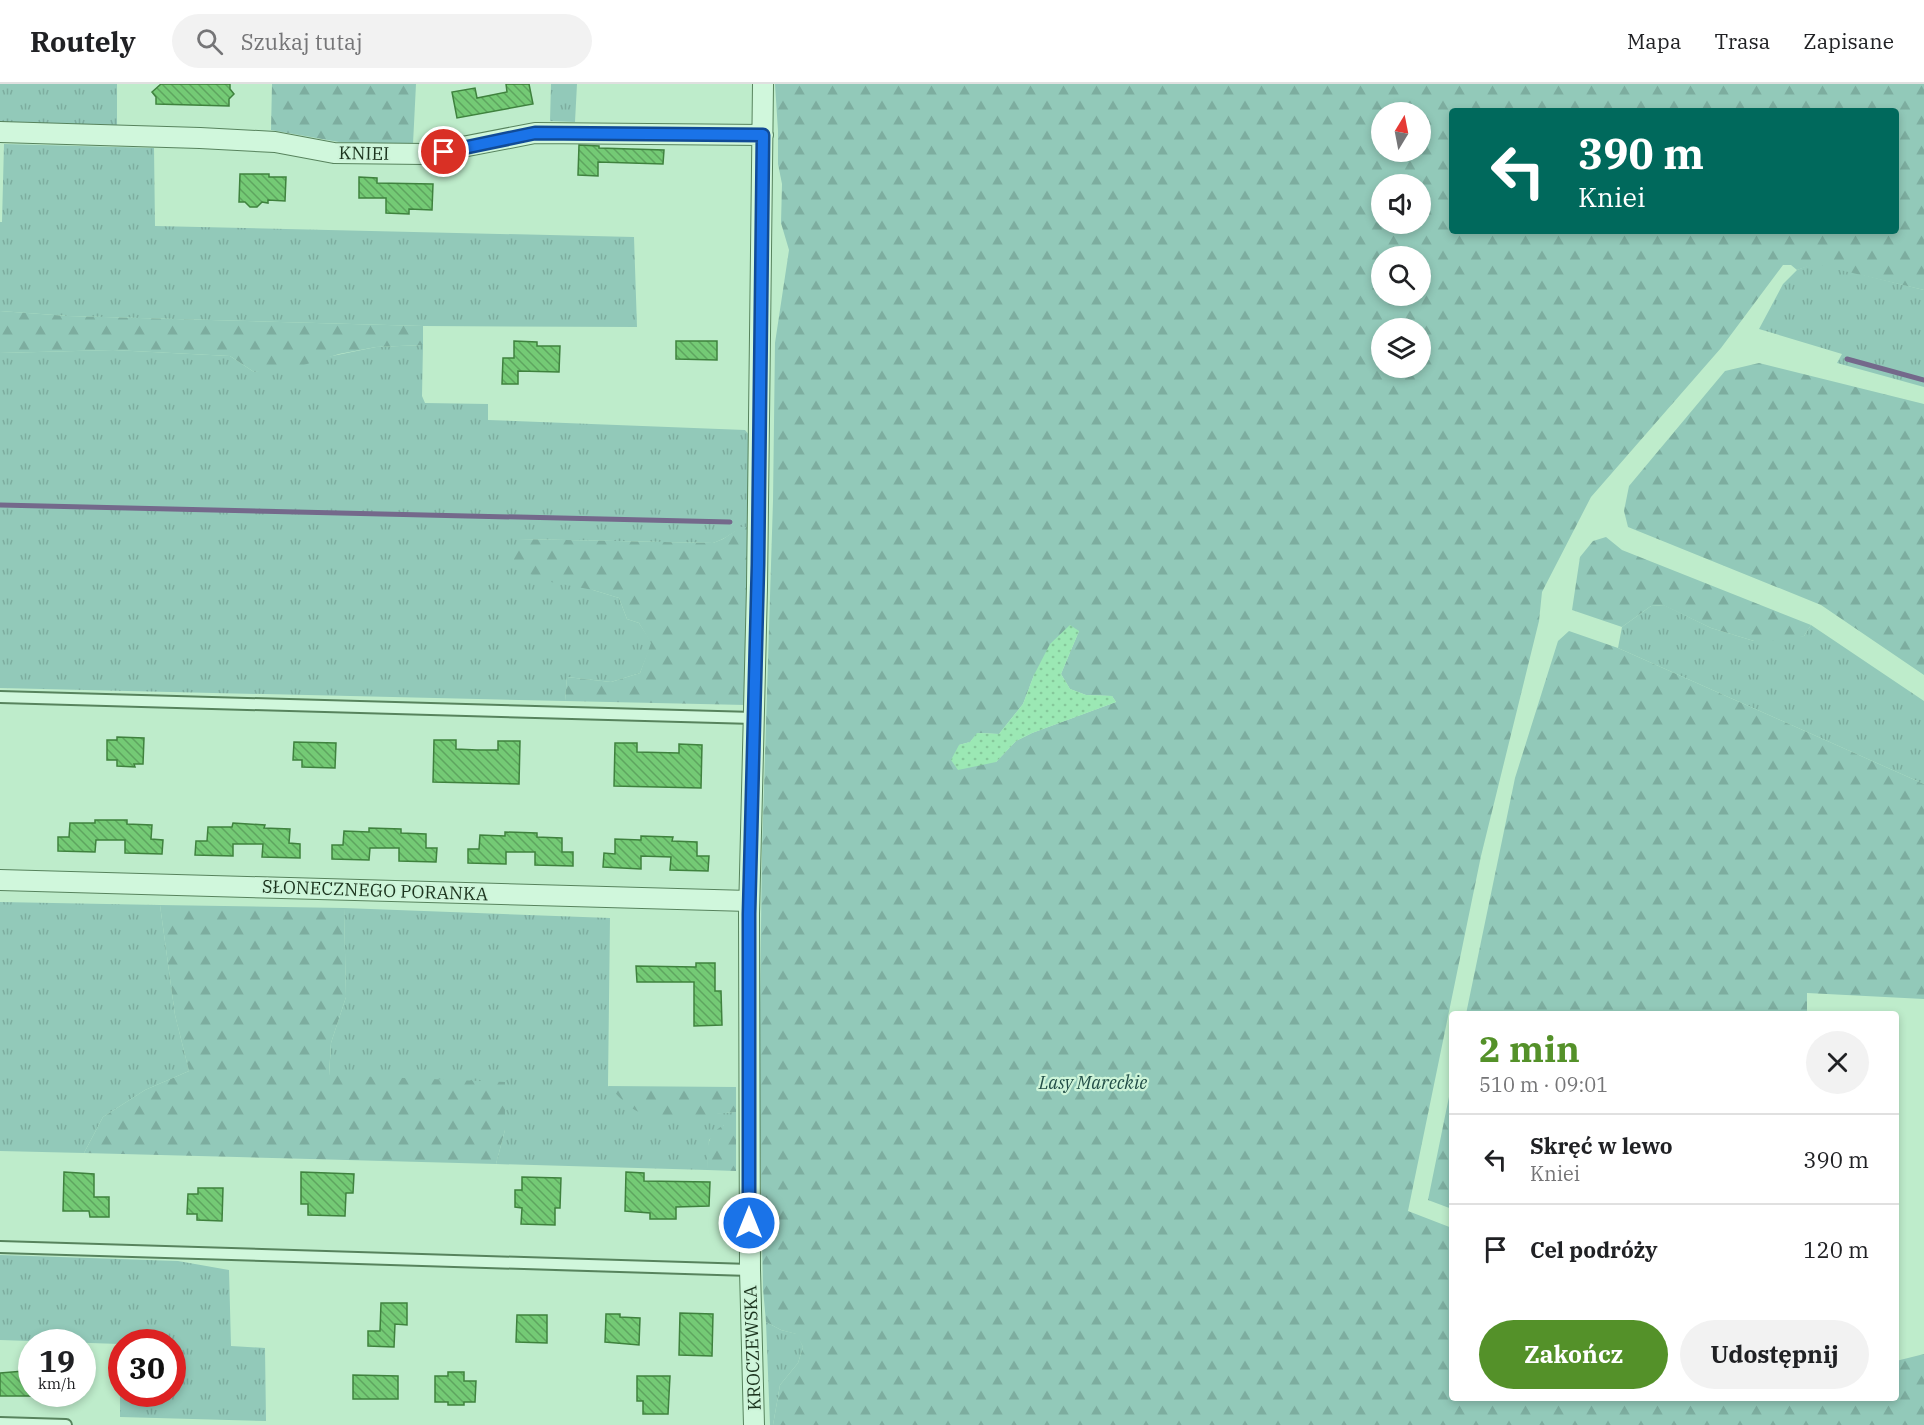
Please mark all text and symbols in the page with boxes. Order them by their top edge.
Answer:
search box [172,14,592,68]
text: Routely [30,23,136,60]
icon: search [193,25,226,58]
text: Szukaj tutaj [241,27,363,56]
text: Mapa [1627,27,1681,55]
text: Trasa [1714,27,1770,55]
text: Zapisane [1803,27,1894,55]
north arrow [1371,102,1431,162]
map controls [1371,102,1431,378]
pin [418,126,469,177]
text: 390 m [1578,126,1704,181]
icon: left [1479,132,1557,210]
icon: arrive [427,135,460,168]
street label: KNIEI [338,141,390,165]
button: sound [1371,174,1431,234]
text: Kniei [1578,179,1646,214]
button: search [1371,246,1431,306]
button: layers [1371,318,1431,378]
street label: SŁONECZNEGO PORANKA [262,875,489,905]
text: 2 min [1479,1025,1580,1072]
button: close [1806,1031,1869,1094]
park label: Lasy Mareckie [1038,1071,1147,1094]
text: 510 m · 09:01 [1479,1071,1608,1098]
text: Skręć w lewo [1530,1131,1673,1160]
icon: left [1479,1143,1512,1176]
text: 390 m [1803,1145,1869,1174]
text: Kniei [1530,1160,1580,1187]
position arrow [717,1191,781,1255]
icon: arrive [1479,1233,1512,1266]
text: Cel podróży [1530,1235,1658,1264]
text: 120 m [1803,1235,1869,1264]
street label: KROCZEWSKA [738,1284,766,1411]
button: Zakończ [1479,1320,1668,1389]
button: Udostępnij [1680,1320,1869,1389]
speed limit sign: 30 [108,1329,186,1407]
text: 19 [39,1341,75,1380]
text: km/h [38,1374,76,1393]

